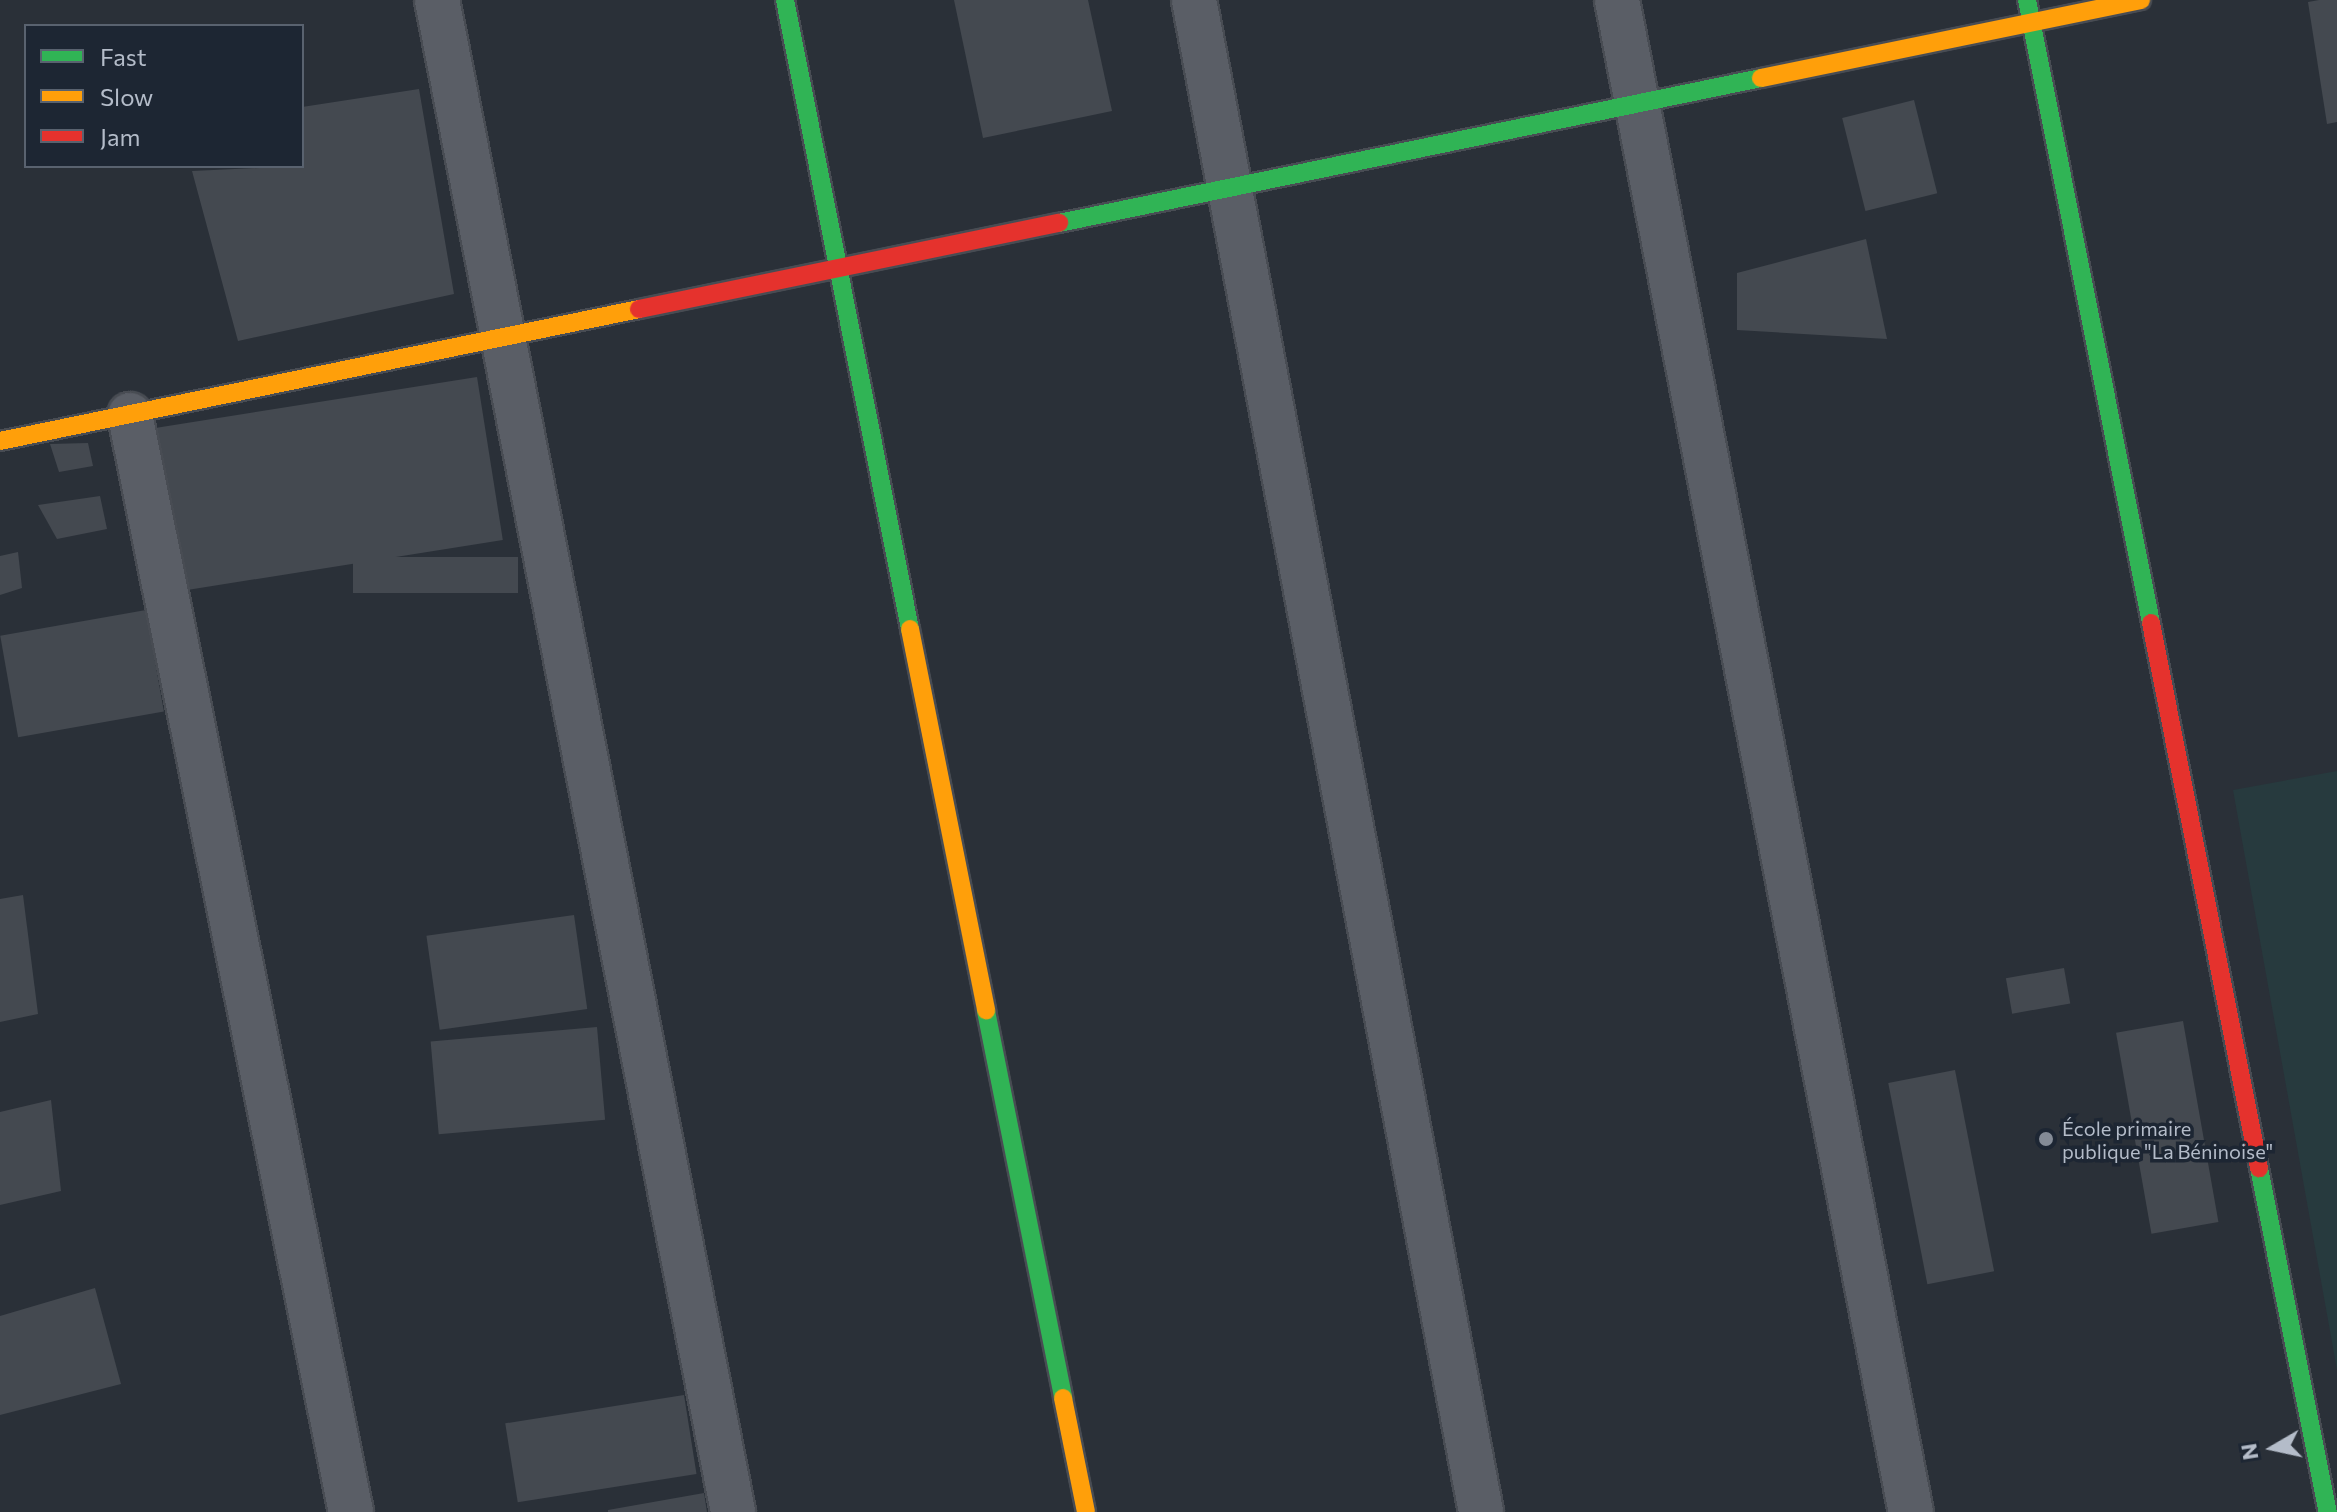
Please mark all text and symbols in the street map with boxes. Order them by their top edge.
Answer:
legend [24,24,304,168]
text: Fast [100,42,147,71]
text: Slow [100,82,153,111]
text: Jam [100,122,140,151]
place label: École primaire publique "La Béninoise" [2062,1116,2273,1163]
marker: École primaire publique "La Béninoise" [2037,1130,2055,1148]
north arrow [2233,1408,2313,1488]
text: N [2234,1442,2263,1462]

